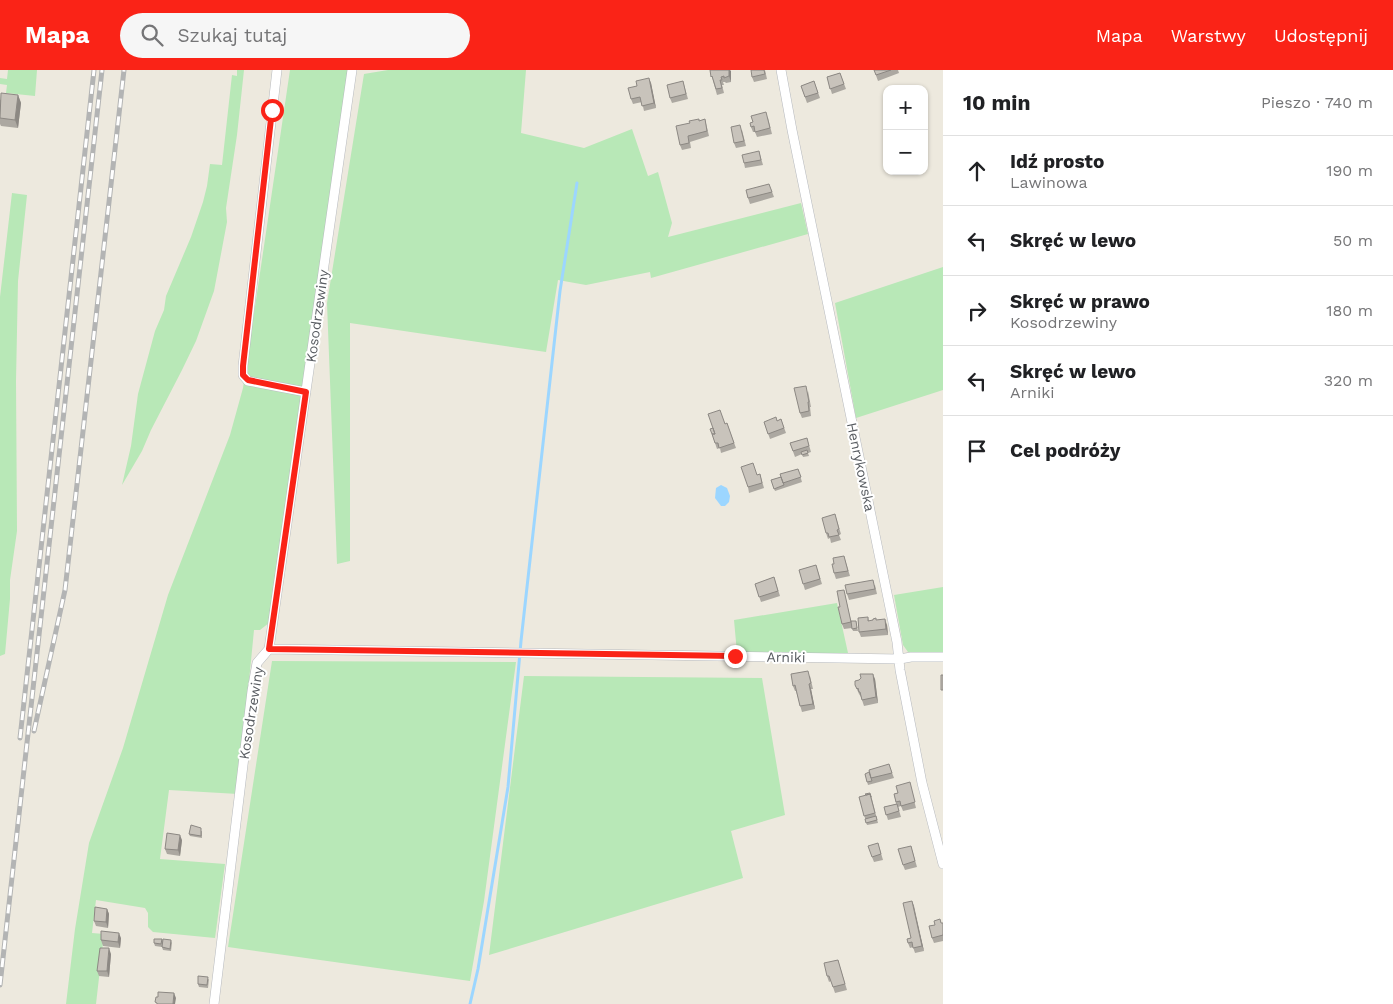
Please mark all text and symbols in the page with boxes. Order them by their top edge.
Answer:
search box [120,13,470,58]
text: Mapa [25,21,90,49]
icon: search [138,21,166,49]
text: Szukaj tutaj [178,24,287,47]
text: Mapa [1096,25,1143,46]
text: Warstwy [1171,25,1246,46]
text: Udostępnij [1274,25,1368,46]
map controls [883,85,928,175]
button: + [883,85,928,130]
text: 10 min [963,90,1030,115]
text: Pieszo · 740 m [1261,93,1373,112]
route start [261,99,284,122]
button: − [883,130,928,175]
text: Idź prosto [1010,150,1104,173]
icon: ahead [963,157,991,185]
text: 190 m [1326,161,1373,180]
text: Lawinowa [1010,173,1088,192]
icon: left [963,227,991,255]
text: Skręć w lewo [1010,229,1136,252]
text: 50 m [1333,231,1373,250]
street label: Kosodrzewiny [303,268,332,363]
text: Skręć w prawo [1010,290,1150,313]
icon: right [963,297,991,325]
text: 180 m [1326,301,1373,320]
text: Kosodrzewiny [1010,313,1117,332]
text: Skręć w lewo [1010,360,1136,383]
icon: left [963,367,991,395]
text: 320 m [1324,371,1373,390]
text: Arniki [1010,383,1055,402]
street label: Henrykowska [844,421,878,513]
icon: arrive [963,437,991,465]
text: Cel podróży [1010,439,1120,462]
route end [724,645,747,668]
street label: Arniki [766,649,806,665]
street label: Kosodrzewiny [236,665,266,761]

